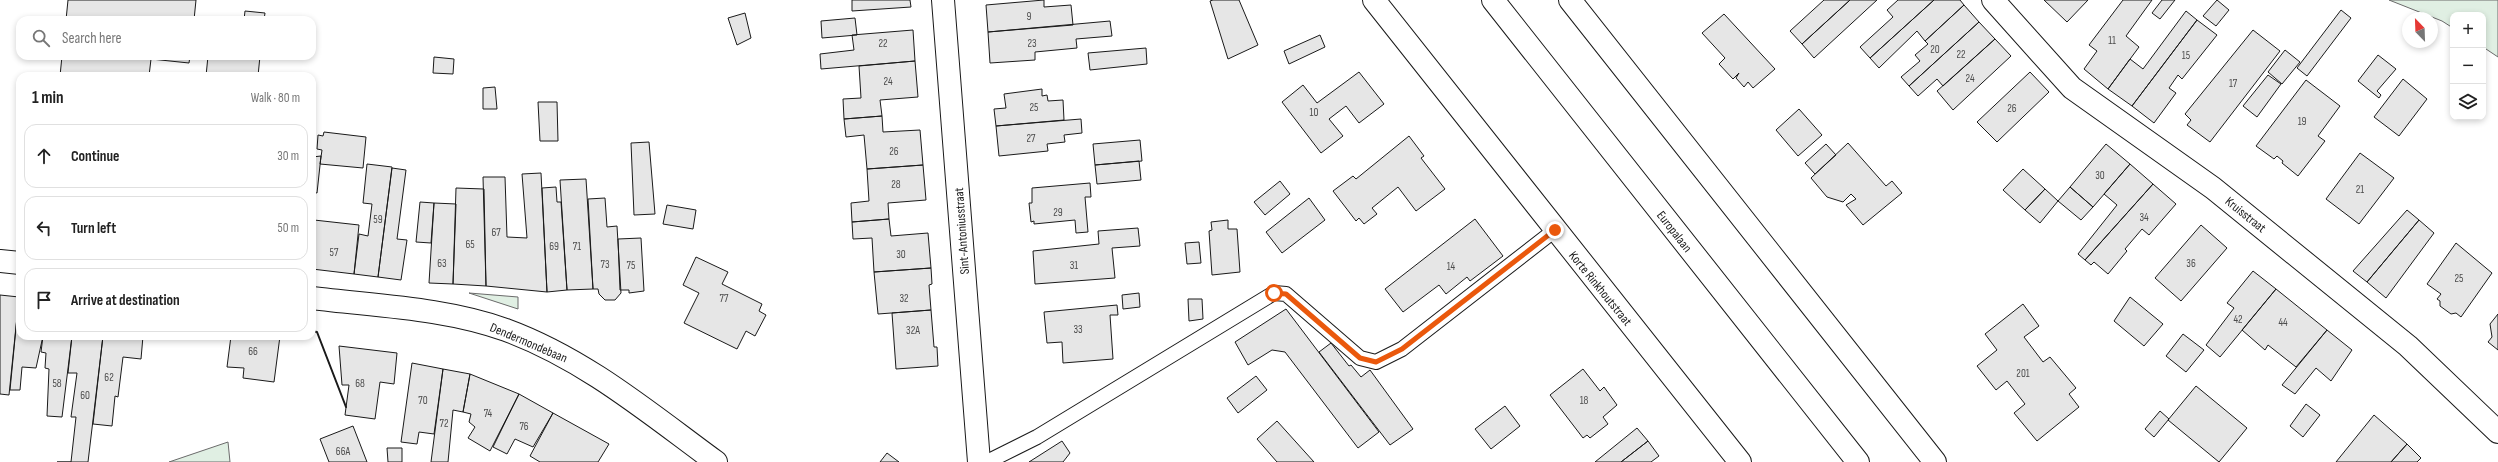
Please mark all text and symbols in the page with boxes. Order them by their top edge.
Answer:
house number: 9 [1027,10,1032,23]
north arrow [2402,12,2438,48]
map controls [2450,12,2486,120]
button: + [2450,12,2486,48]
search box [16,16,316,60]
icon: search [30,27,52,49]
text: Search here [62,29,122,48]
house number: 11 [2108,34,2116,47]
house number: 22 [878,37,888,50]
house number: 23 [1027,37,1037,50]
house number: 20 [1930,43,1940,56]
house number: 22 [1956,48,1966,61]
button: − [2450,48,2486,84]
house number: 15 [2182,49,2190,62]
house number: 24 [1965,72,1975,85]
house number: 24 [883,75,893,88]
house number: 17 [2229,77,2238,90]
button: layers [2450,84,2486,120]
text: 1 min [32,88,64,108]
text: Walk · 80 m [251,90,300,106]
house number: 25 [1030,101,1038,114]
house number: 26 [2007,102,2017,115]
house number: 10 [1310,106,1318,119]
house number: 19 [2298,115,2306,128]
house number: 27 [1027,132,1036,145]
icon: ahead [33,145,55,167]
house number: 26 [889,145,899,158]
text: Continue [71,147,120,166]
text: 30 m [277,148,299,164]
house number: 30 [2095,169,2105,182]
house number: 28 [891,178,901,191]
house number: 21 [2356,183,2364,196]
street label: Sint-Antoniusstraat [951,187,973,275]
street label: Kruisstraat [2222,193,2269,236]
house number: 29 [1053,206,1063,219]
street label: Europalaan [1653,208,1695,255]
house number: 34 [2139,211,2149,224]
house number: 59 [373,213,383,226]
icon: left [33,217,55,239]
text: Turn left [71,219,116,238]
text: 50 m [278,220,299,236]
route end [1546,221,1564,239]
house number: 67 [491,226,501,239]
house number: 65 [465,238,475,251]
house number: 69 [549,240,559,253]
house number: 71 [573,240,581,253]
house number: 57 [330,246,339,259]
house number: 30 [896,248,906,261]
street label: Korte Rinkhoutstraat [1565,248,1635,329]
house number: 63 [437,257,447,270]
house number: 36 [2186,257,2196,270]
house number: 73 [600,258,610,271]
house number: 75 [627,259,635,272]
house number: 31 [1070,259,1078,272]
house number: 14 [1447,260,1456,273]
house number: 25 [2455,272,2463,285]
route start [1265,284,1283,302]
icon: arrive [33,289,55,311]
text: Arrive at destination [71,291,180,310]
house number: 77 [720,292,729,305]
house number: 32 [899,292,909,305]
house number: 42 [2233,313,2243,326]
house number: 44 [2278,316,2288,329]
street label: Dendermondebaan [488,319,570,366]
house number: 33 [1073,323,1083,336]
house number: 32A [906,324,920,337]
house number: 66 [248,345,258,358]
house number: 201 [2016,367,2030,380]
house number: 62 [104,371,114,384]
house number: 58 [52,377,62,390]
house number: 68 [355,377,365,390]
house number: 60 [80,389,90,402]
house number: 70 [418,394,428,407]
house number: 18 [1580,394,1589,407]
house number: 74 [484,407,493,420]
house number: 72 [440,417,449,430]
house number: 76 [519,420,529,433]
house number: 66A [336,445,350,458]

